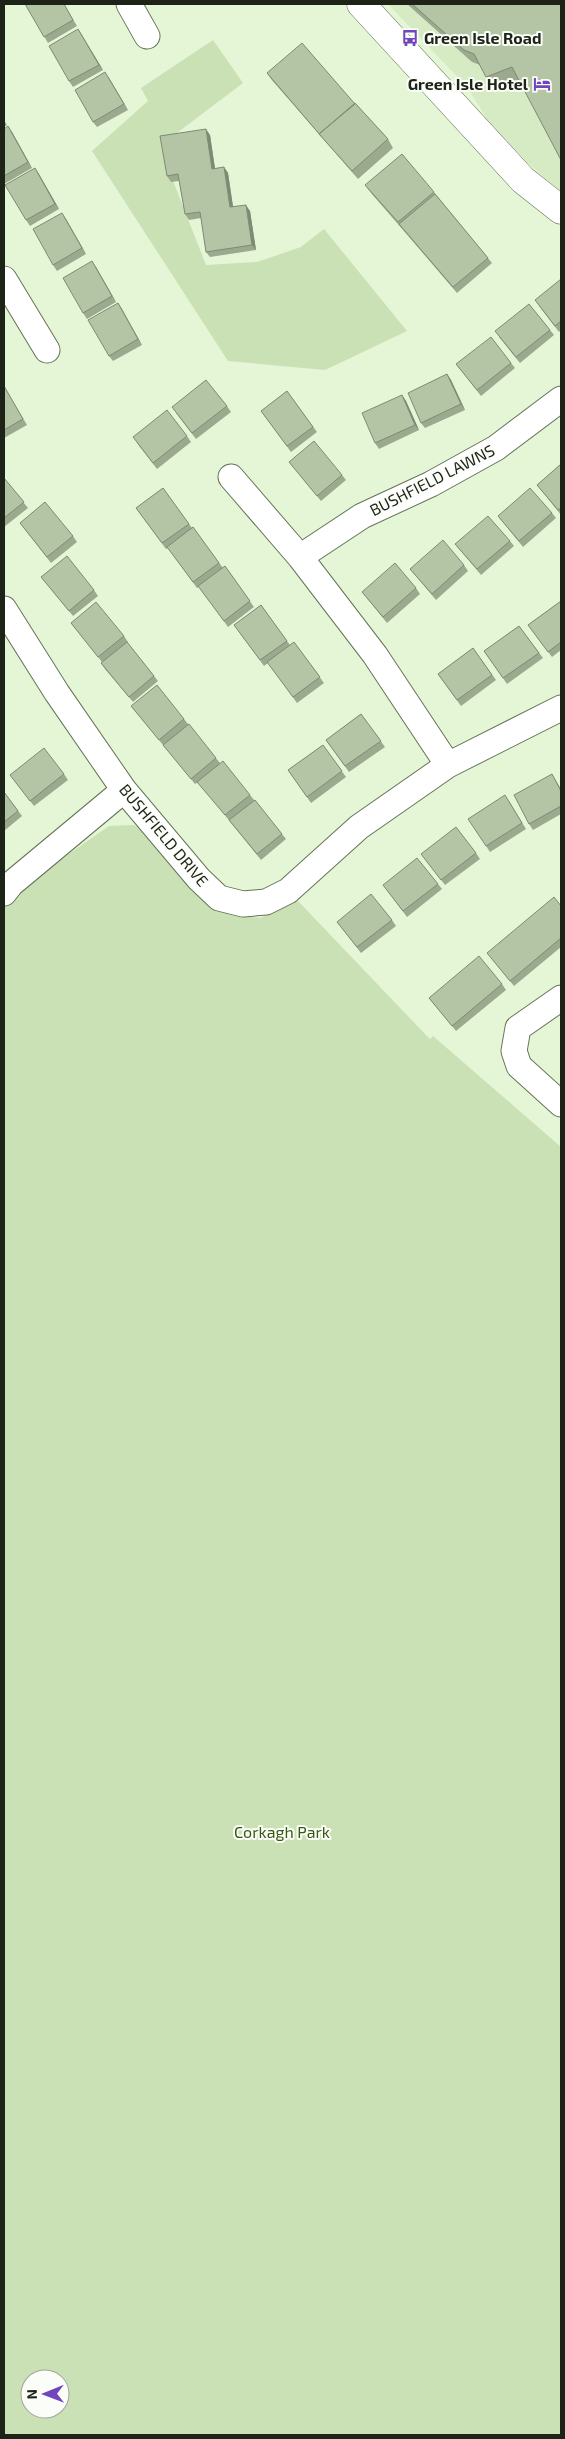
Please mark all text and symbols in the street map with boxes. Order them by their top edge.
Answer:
bus stop icon: Green Isle Road [400,28,420,48]
place label: Green Isle Road [424,28,541,47]
place label: Green Isle Hotel [408,74,529,93]
hotel icon: Green Isle Hotel [532,74,552,94]
street label: BUSHFIELD LAWNS [366,440,497,519]
street label: BUSHFIELD DRIVE [116,780,213,890]
park label: Corkagh Park [234,1822,330,1841]
north arrow [20,2369,70,2419]
text: N [23,2389,40,2399]

